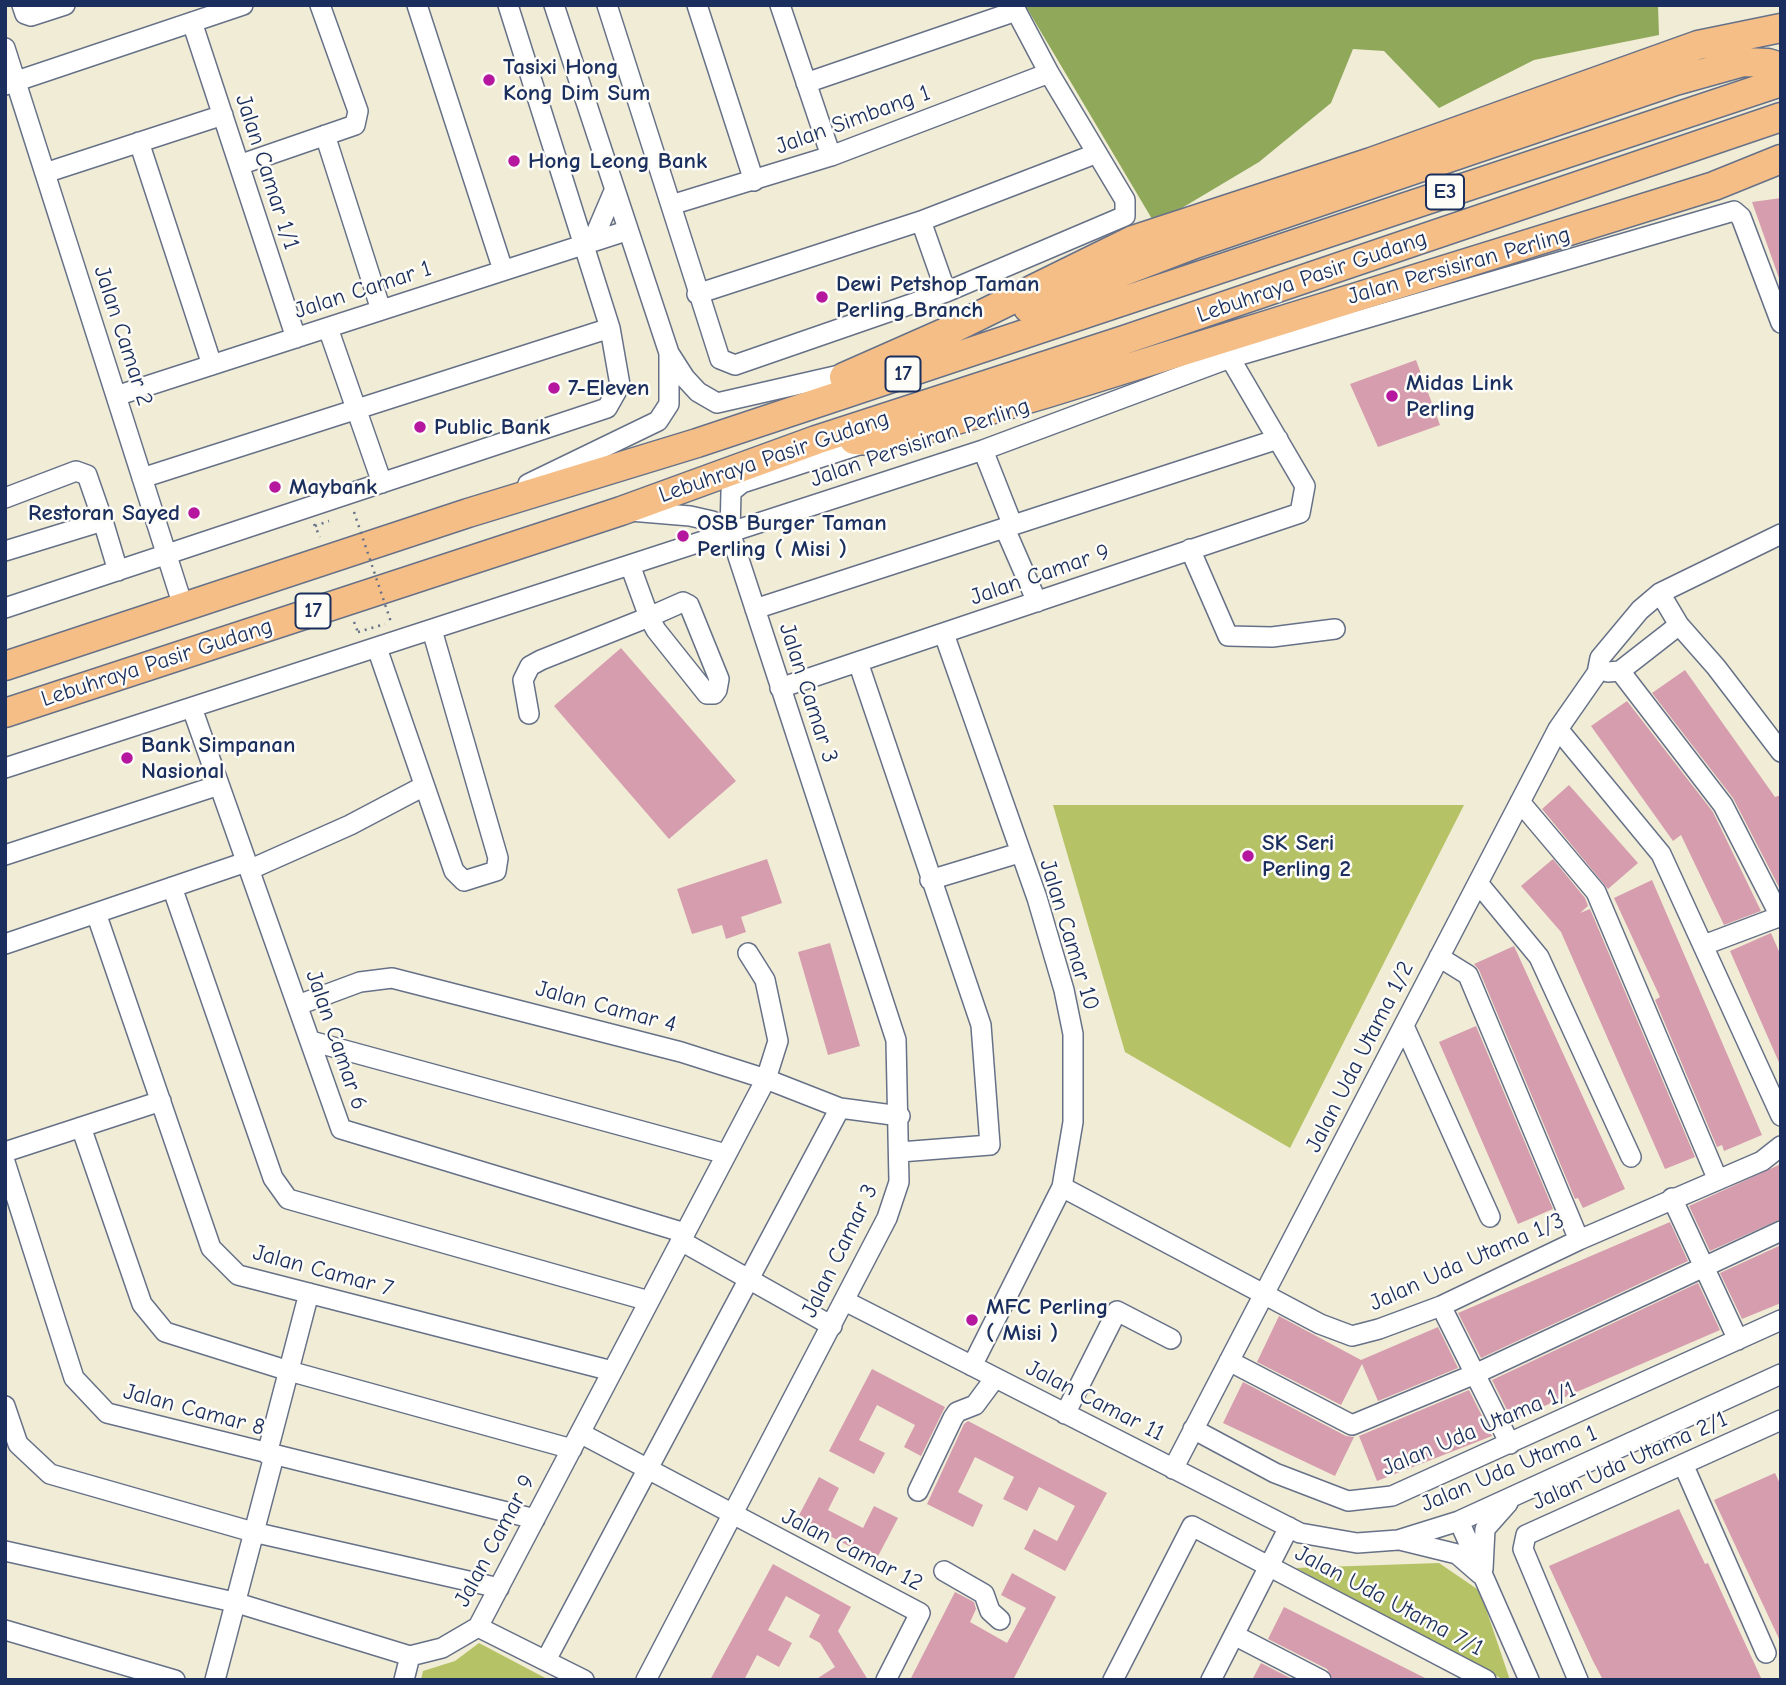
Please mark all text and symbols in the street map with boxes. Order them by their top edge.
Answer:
place label: Tasixi Hong Kong Dim Sum [503,53,650,107]
marker: Tasixi Hong Kong Dim Sum [481,72,497,88]
street label: Jalan Simbang 1 [772,79,934,161]
street label: Jalan Camar 1/1 [229,91,305,253]
place label: Hong Leong Bank [528,147,707,175]
marker: Hong Leong Bank [506,153,522,169]
road number: E3 [1426,174,1464,210]
street label: Jalan Persisiran Perling [1344,221,1574,311]
street label: Lebuhraya Pasir Gudang [1193,225,1431,329]
street label: Jalan Camar 1 [291,255,435,325]
street label: Jalan Camar 2 [87,263,159,409]
place label: Dewi Petshop Taman Perling Branch [836,270,1040,324]
marker: Dewi Petshop Taman Perling Branch [814,289,830,305]
road number: 17 [886,356,920,392]
place label: Midas Link Perling [1406,369,1513,423]
place label: 7-Eleven [568,374,649,402]
marker: 7-Eleven [546,380,562,396]
marker: Midas Link Perling [1384,388,1400,404]
street label: Jalan Persisiran Perling [807,392,1033,494]
street label: Lebuhraya Pasir Gudang [655,405,893,509]
place label: Public Bank [434,413,550,441]
marker: Public Bank [412,419,428,435]
place label: Maybank [289,473,377,501]
marker: Maybank [267,479,283,495]
place label: Restoran Sayed [28,499,180,527]
marker: Restoran Sayed [186,505,202,521]
place label: OSB Burger Taman Perling ( Misi ) [697,509,887,563]
marker: OSB Burger Taman Perling ( Misi ) [675,528,691,544]
street label: Jalan Camar 9 [967,538,1113,612]
road number: 17 [296,594,330,628]
street label: Lebuhraya Pasir Gudang [38,613,276,713]
street label: Jalan Camar 3 [772,620,844,766]
place label: Bank Simpanan Nasional [141,731,295,785]
marker: Bank Simpanan Nasional [119,750,135,766]
place label: SK Seri Perling 2 [1262,829,1351,883]
marker: SK Seri Perling 2 [1240,848,1256,864]
street label: Jalan Camar 10 [1033,856,1105,1014]
street label: Jalan Uda Utama 1/2 [1300,957,1420,1157]
street label: Jalan Camar 6 [299,967,373,1113]
street label: Jalan Camar 4 [533,975,679,1039]
street label: Jalan Camar 3 [796,1180,884,1322]
street label: Jalan Uda Utama 1/3 [1365,1207,1569,1317]
street label: Jalan Camar 7 [250,1239,396,1303]
place label: MFC Perling ( Misi ) [986,1293,1108,1347]
marker: MFC Perling ( Misi ) [964,1312,980,1328]
street label: Jalan Camar 11 [1021,1354,1169,1448]
street label: Jalan Uda Utama 1/1 [1378,1376,1580,1482]
street label: Jalan Camar 8 [120,1378,268,1442]
street label: Jalan Uda Utama 2/1 [1528,1406,1732,1516]
street label: Jalan Uda Utama 1 [1417,1419,1601,1519]
street label: Jalan Camar 9 [449,1470,541,1612]
street label: Jalan Camar 12 [777,1503,927,1597]
street label: Jalan Uda Utama 7/1 [1290,1540,1488,1662]

